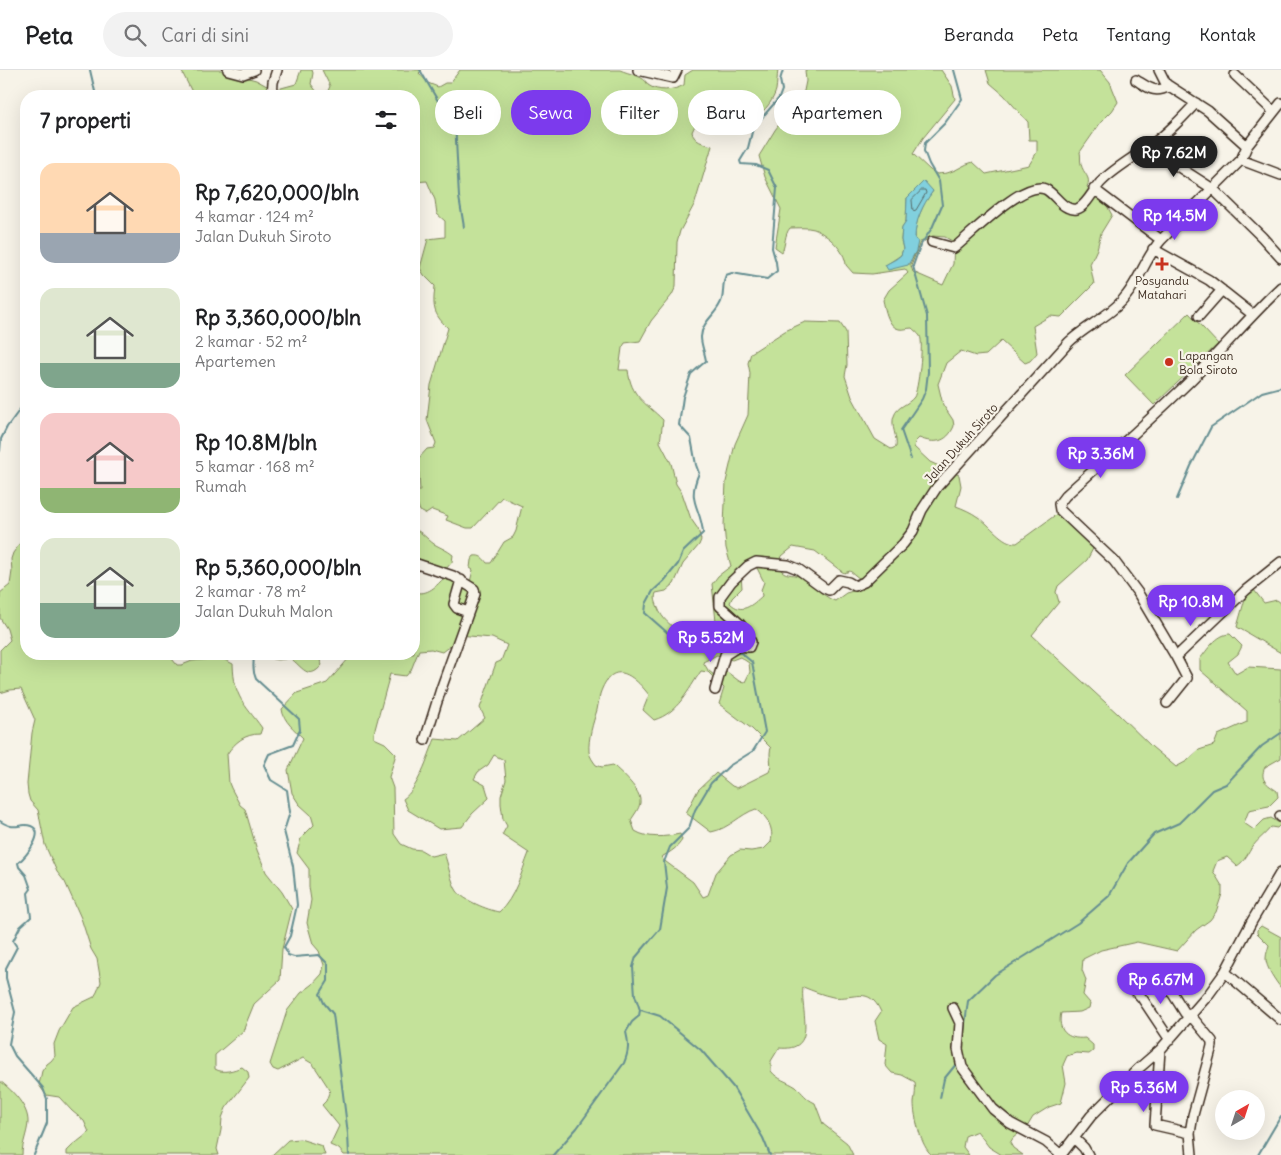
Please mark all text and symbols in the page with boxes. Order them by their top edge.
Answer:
search box [103,12,453,57]
text: Peta [25,20,73,50]
icon: search [121,21,149,49]
text: Cari di sini [161,23,249,47]
text: Beranda [944,23,1014,46]
text: Peta [1042,23,1078,46]
text: Tentang [1106,23,1171,46]
text: Kontak [1199,23,1256,46]
chip: Beli [435,90,501,135]
chip: Sewa [511,90,591,135]
chip: Filter [601,90,678,135]
chip: Baru [688,90,764,135]
chip: Apartemen [774,90,901,135]
icon: filters [372,106,400,134]
text: 7 properti [40,107,131,134]
pin: Rp 7.62M [1122,136,1226,178]
text: Rp 7.62M [1141,142,1207,162]
text: Rp 7,620,000/bln [195,179,359,206]
icon: home [80,183,140,243]
pin: Rp 14.5M [1123,198,1227,241]
text: Rp 14.5M [1143,205,1207,225]
text: 4 kamar · 124 m² [195,206,314,226]
text: Jalan Dukuh Siroto [195,226,331,246]
marker: Posyandu Matahari [1155,257,1169,271]
place label: Posyandu Matahari [1135,273,1189,302]
text: Rp 3,360,000/bln [195,304,361,331]
icon: home [80,308,140,368]
text: 2 kamar · 52 m² [195,331,307,351]
place label: Lapangan Bola Siroto [1179,348,1238,377]
text: Apartemen [195,351,276,371]
marker: Lapangan Bola Siroto [1163,356,1175,368]
street label: Jalan Dukuh Siroto [921,400,1001,486]
text: Rp 10.8M/bln [195,429,317,456]
icon: home [80,433,140,493]
pin: Rp 3.36M [1049,436,1153,479]
text: Rp 3.36M [1068,443,1134,463]
text: 5 kamar · 168 m² [195,456,315,476]
text: Rumah [195,476,247,496]
text: Rp 5,360,000/bln [195,554,361,581]
icon: home [80,558,140,618]
text: 2 kamar · 78 m² [195,581,307,601]
pin: Rp 10.8M [1139,584,1243,627]
text: Rp 10.8M [1158,591,1224,611]
text: Jalan Dukuh Malon [195,601,333,621]
pin: Rp 5.52M [659,620,763,663]
text: Rp 5.52M [678,627,744,647]
pin: Rp 6.67M [1109,962,1213,1005]
text: Rp 6.67M [1128,969,1194,989]
pin: Rp 5.36M [1092,1070,1196,1113]
text: Rp 5.36M [1111,1077,1177,1097]
north arrow [1215,1090,1265,1140]
map controls [1215,1090,1265,1140]

